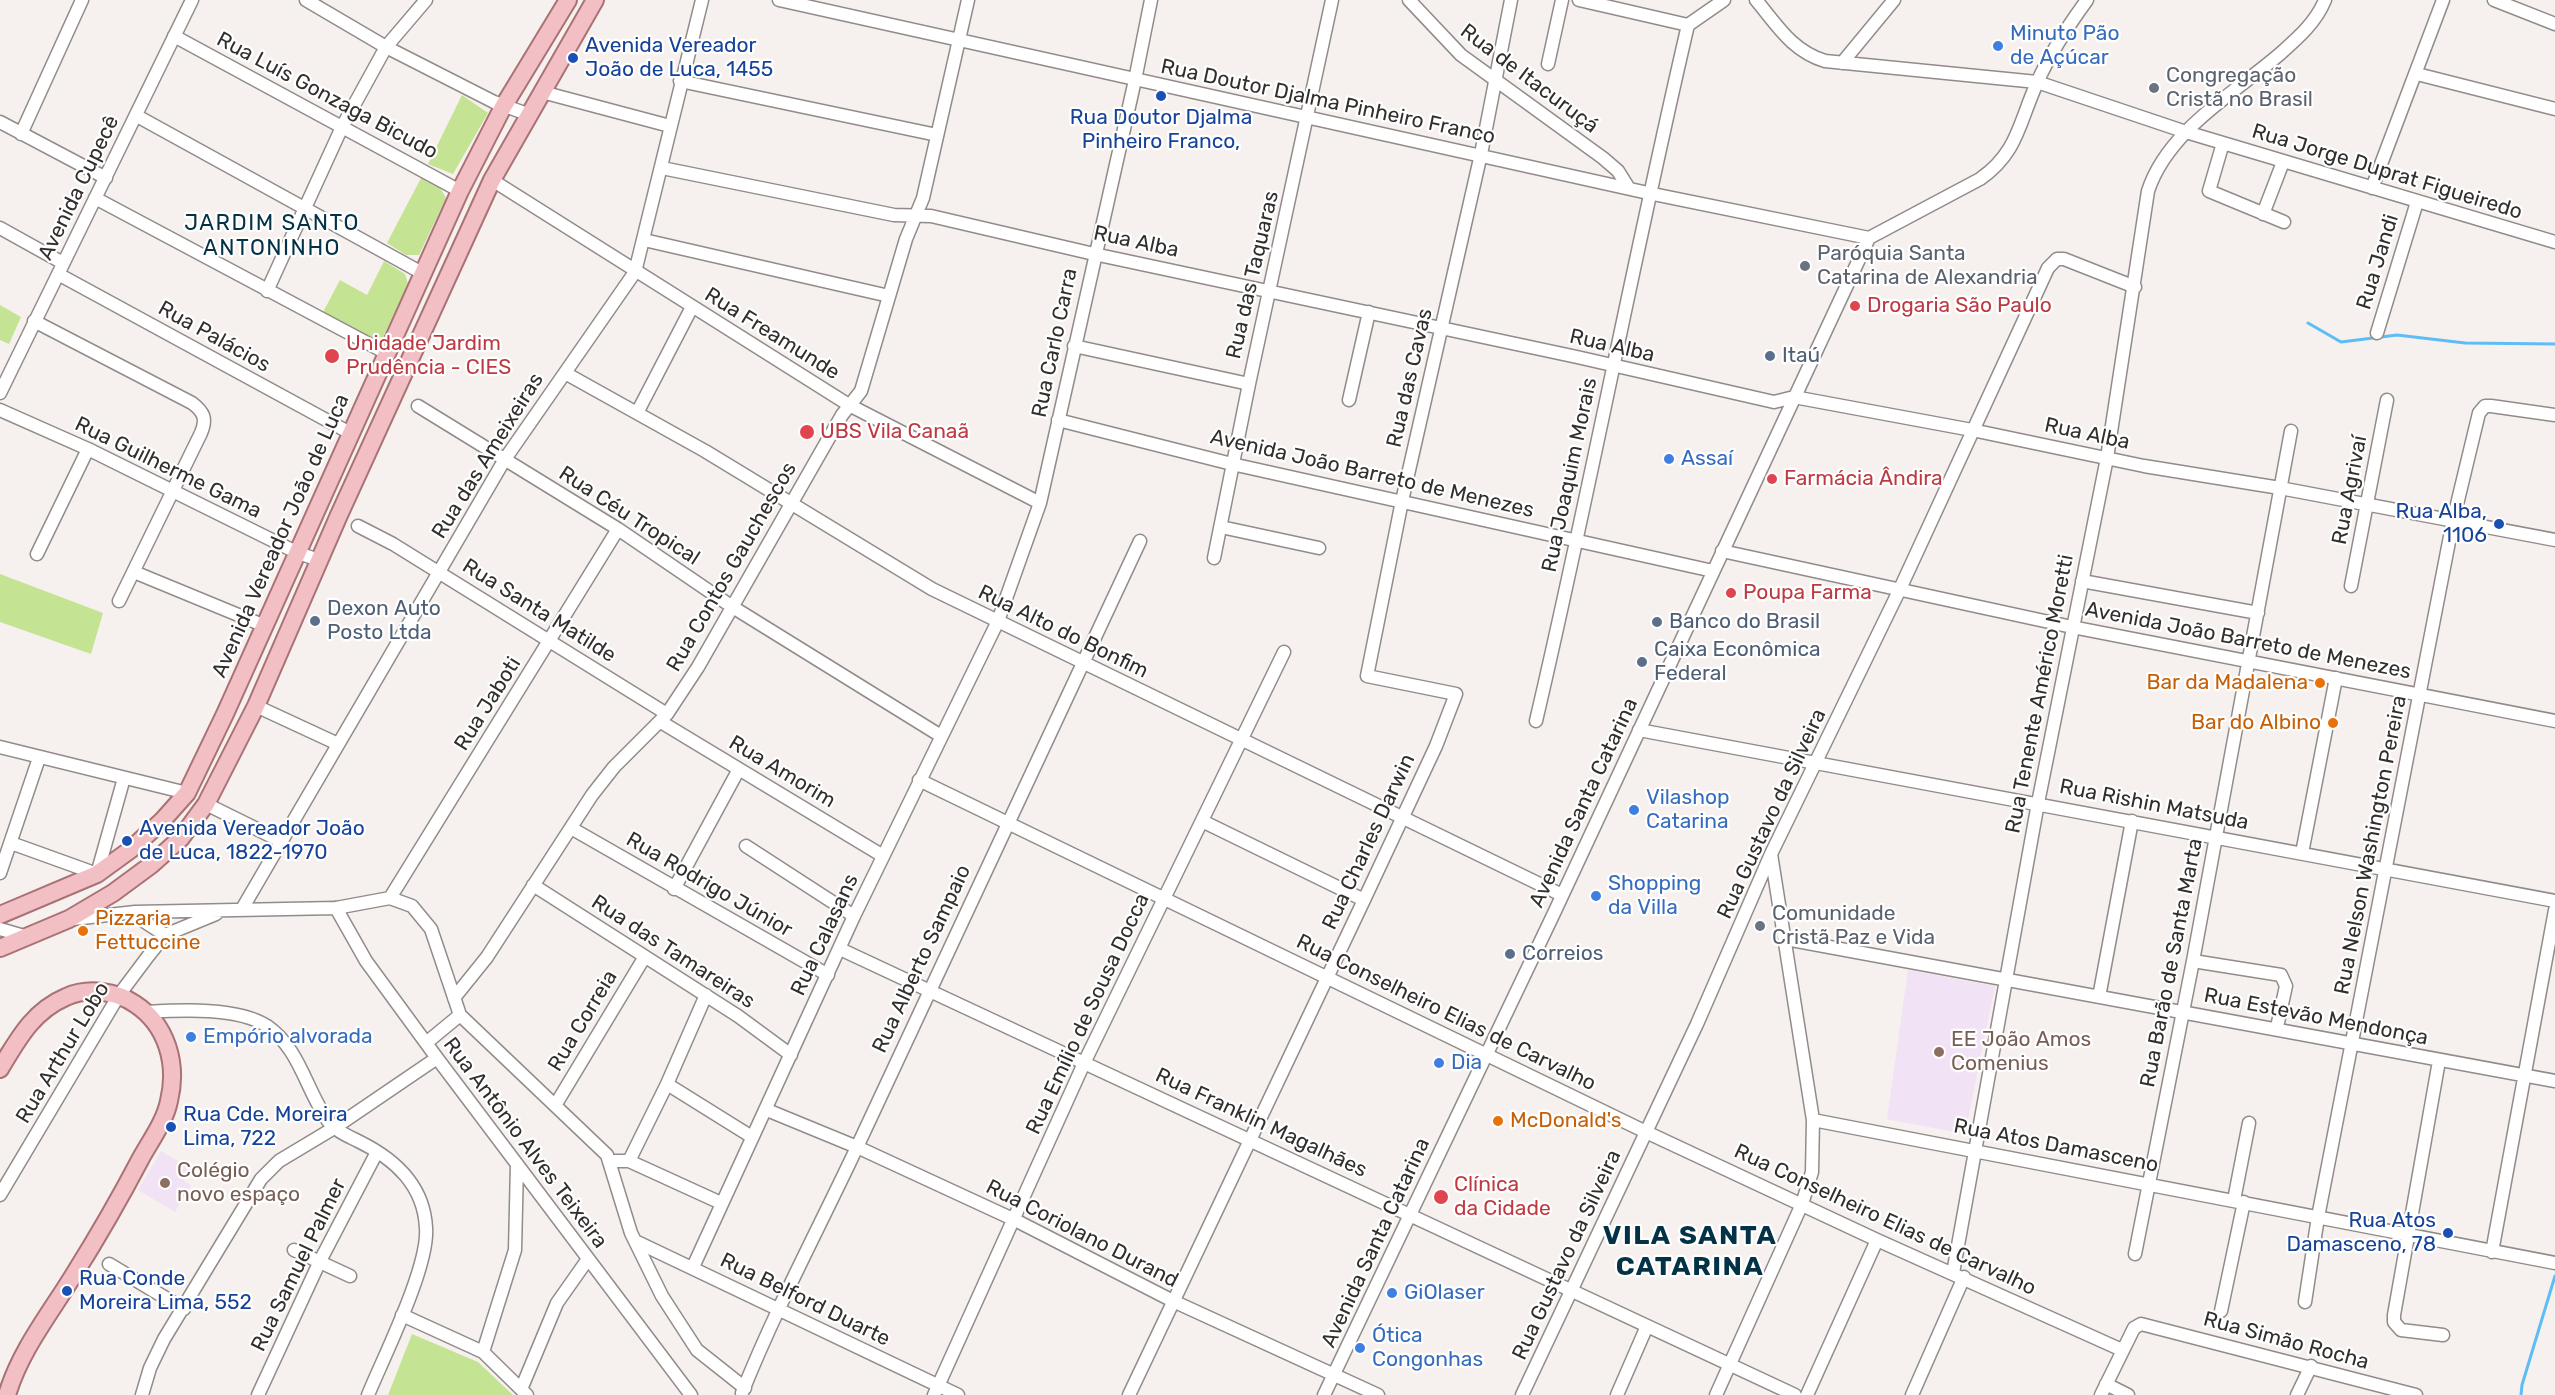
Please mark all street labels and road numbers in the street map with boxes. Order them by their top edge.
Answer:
street label: Rua de Itacuruçá [1455,19,1603,139]
street label: Rua Luís Gonzaga Bicudo [212,27,442,165]
street label: Rua Doutor Djalma Pinheiro Franco [1158,54,1498,150]
street label: Avenida Cupecê [33,112,125,264]
street label: Rua Jorge Duprat Figueiredo [2249,119,2525,225]
street label: Rua das Taquaras [1221,188,1285,362]
street label: Rua Jandi [2352,211,2404,313]
street label: Rua Alba [1091,221,1181,263]
street label: Rua Carlo Carra [1027,266,1083,420]
street label: Rua Freamunde [700,282,844,386]
street label: Rua Palácios [154,296,274,378]
street label: Rua das Cavas [1382,306,1438,450]
street label: Rua Alba [1567,324,1657,368]
street label: Rua das Ameixeiras [427,368,549,544]
street label: Rua Joaquim Morais [1537,376,1603,574]
street label: Avenida Vereador João de Luca [207,390,355,682]
street label: Rua Guilherme Gama [71,412,265,524]
street label: Rua Alba [2042,413,2132,455]
street label: Avenida João Barreto de Menezes [1208,424,1536,524]
street label: Rua Agrivaí [2327,433,2373,547]
street label: Rua Contos Gauchescos [662,458,802,676]
street label: Rua Céu Tropical [554,461,704,571]
street label: Rua Tenente Américo Moretti [2001,553,2079,835]
street label: Rua Santa Matilde [458,554,620,668]
street label: Rua Alto do Bonfim [974,580,1152,684]
street label: Avenida João Barreto de Menezes [2083,597,2413,685]
street label: Rua Jaboti [449,653,527,755]
street label: Rua Nelson Washington Pereira [2330,693,2412,997]
street label: Avenida Santa Catarina [1524,694,1644,912]
street label: Rua Gustavo da Silveira [1712,705,1832,923]
street label: Rua Amorim [724,730,840,814]
street label: Rua Charles Darwin [1317,750,1421,934]
street label: Rua Rishin Matsuda [2057,774,2251,836]
street label: Rua Rodrigo Júnior [621,827,797,943]
street label: Rua Barão de Santa Marta [2135,836,2209,1090]
street label: Rua Alberto Sampaio [867,861,977,1057]
street label: Rua Calasans [786,870,864,1000]
street label: Rua das Tamareiras [587,890,759,1014]
street label: Rua Emílio de Sousa Docca [1021,890,1155,1138]
street label: Rua Conselheiro Elias de Carvalho [1292,929,1600,1097]
street label: Rua Correia [543,966,623,1076]
street label: Rua Arthur Lobo [11,978,115,1128]
street label: Rua Estevão Mendonça [2202,983,2430,1051]
street label: Rua Antônio Alves Teixeira [438,1033,612,1253]
street label: Rua Franklin Magalhães [1151,1063,1371,1183]
street label: Rua Atos Damasceno [1952,1114,2160,1178]
street label: Avenida Santa Catarina [1316,1134,1436,1352]
street label: Rua Conselheiro Elias de Carvalho [1730,1139,2040,1301]
street label: Rua Gustavo da Silveira [1507,1146,1627,1364]
street label: Rua Samuel Palmer [246,1174,352,1356]
street label: Rua Coriolano Durand [982,1175,1182,1293]
street label: Rua Belford Duarte [716,1248,894,1352]
street label: Rua Simão Rocha [2200,1307,2372,1375]

